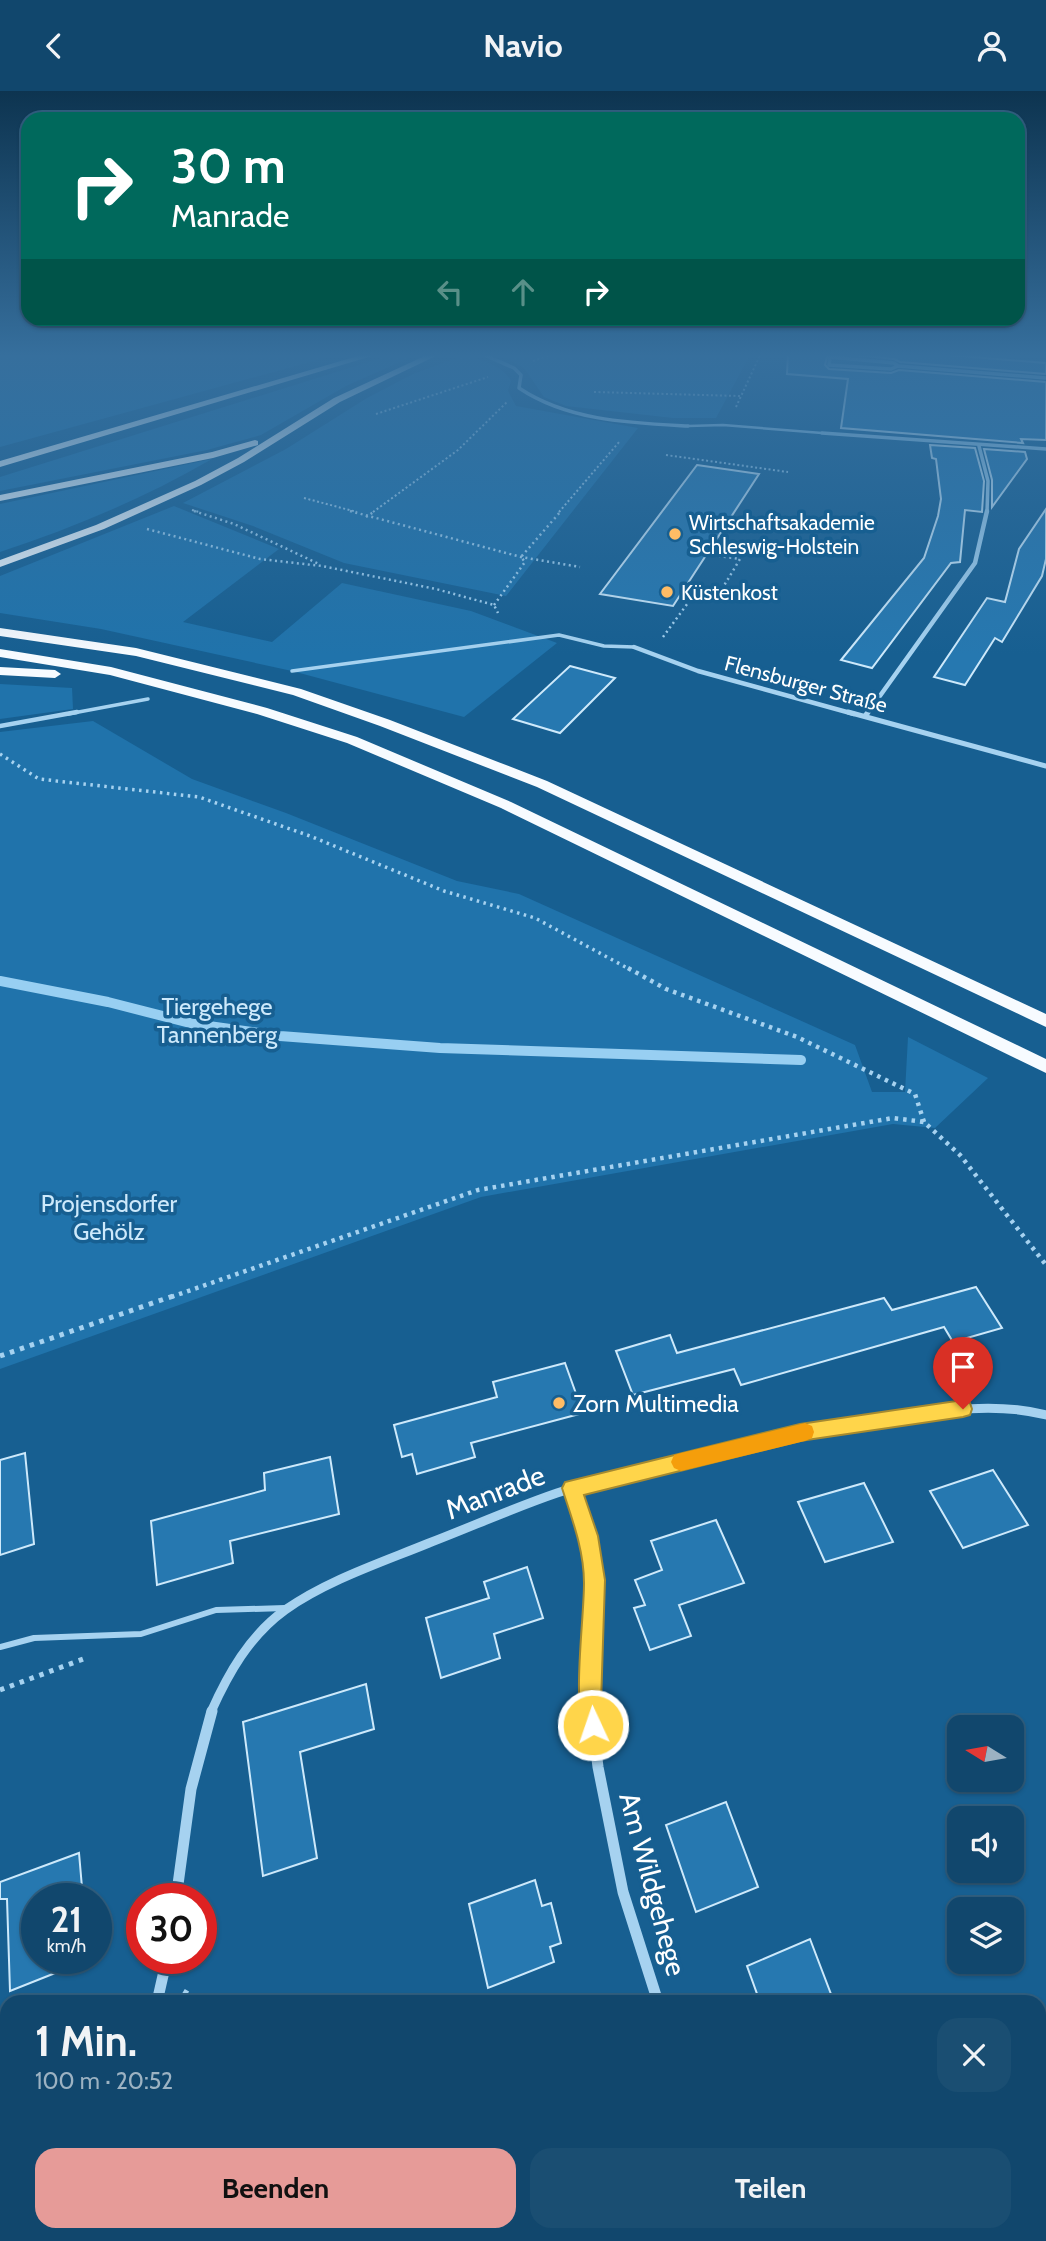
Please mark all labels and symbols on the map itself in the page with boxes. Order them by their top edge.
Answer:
place label: Wirtschaftsakademie Schleswig-Holstein [689,510,875,559]
marker: Wirtschaftsakademie Schleswig-Holstein [667,526,683,542]
place label: Küstenkost [681,580,778,605]
marker: Küstenkost [659,584,675,600]
street label: Flensburger Straße [722,650,890,718]
park label: Tiergehege Tannenberg [157,992,278,1049]
park label: Projensdorfer Gehölz [41,1189,178,1246]
pin [933,1337,993,1409]
place label: Zorn Multimedia [573,1389,739,1418]
marker: Zorn Multimedia [551,1395,567,1411]
street label: Manrade [441,1458,549,1526]
position arrow [556,1688,630,1762]
north arrow [947,1715,1024,1792]
street label: Am Wildgehege [612,1789,694,1979]
speed limit sign: 30 [126,1883,217,1974]

